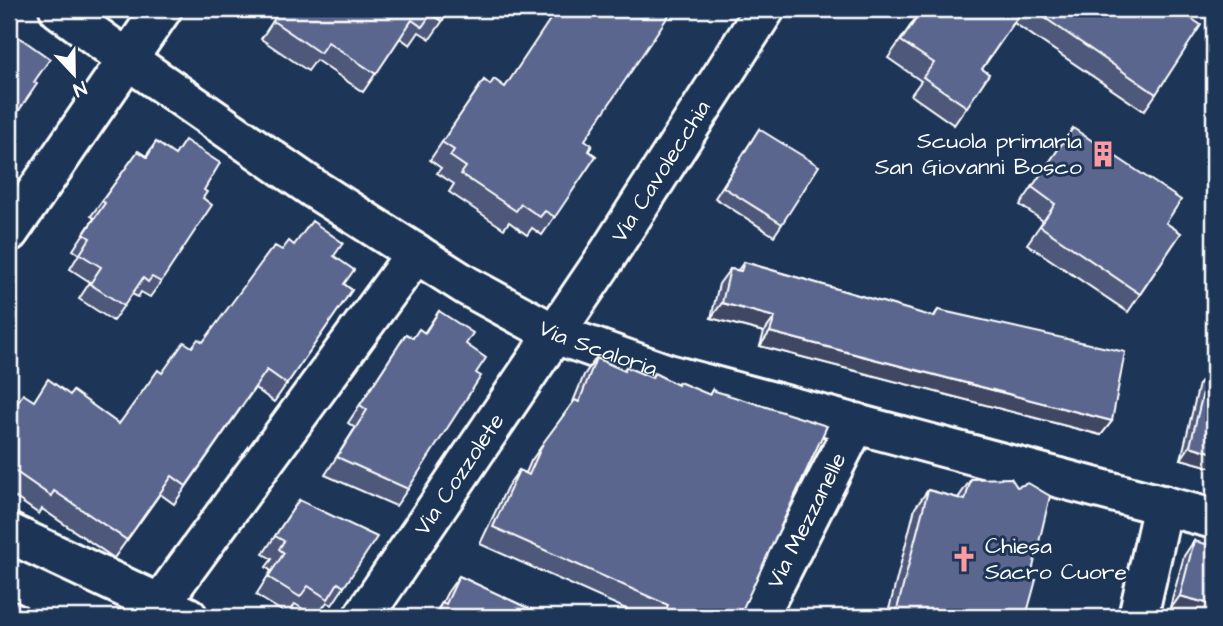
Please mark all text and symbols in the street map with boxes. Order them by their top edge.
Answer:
north arrow [38,38,108,108]
text: N [69,74,90,103]
street label: Via Cavolecchia [603,94,719,249]
place label: Scuola primaria San Giovanni Bosco [875,125,1082,183]
building icon: Scuola primaria San Giovanni Bosco [1088,139,1118,169]
street label: Via Scaloria [533,312,662,385]
street label: Via Cozzolete [406,407,512,542]
street label: Via Mezzanelle [759,447,854,594]
place label: Chiesa Sacro Cuore [985,530,1127,588]
church icon: Chiesa Sacro Cuore [949,544,979,574]

